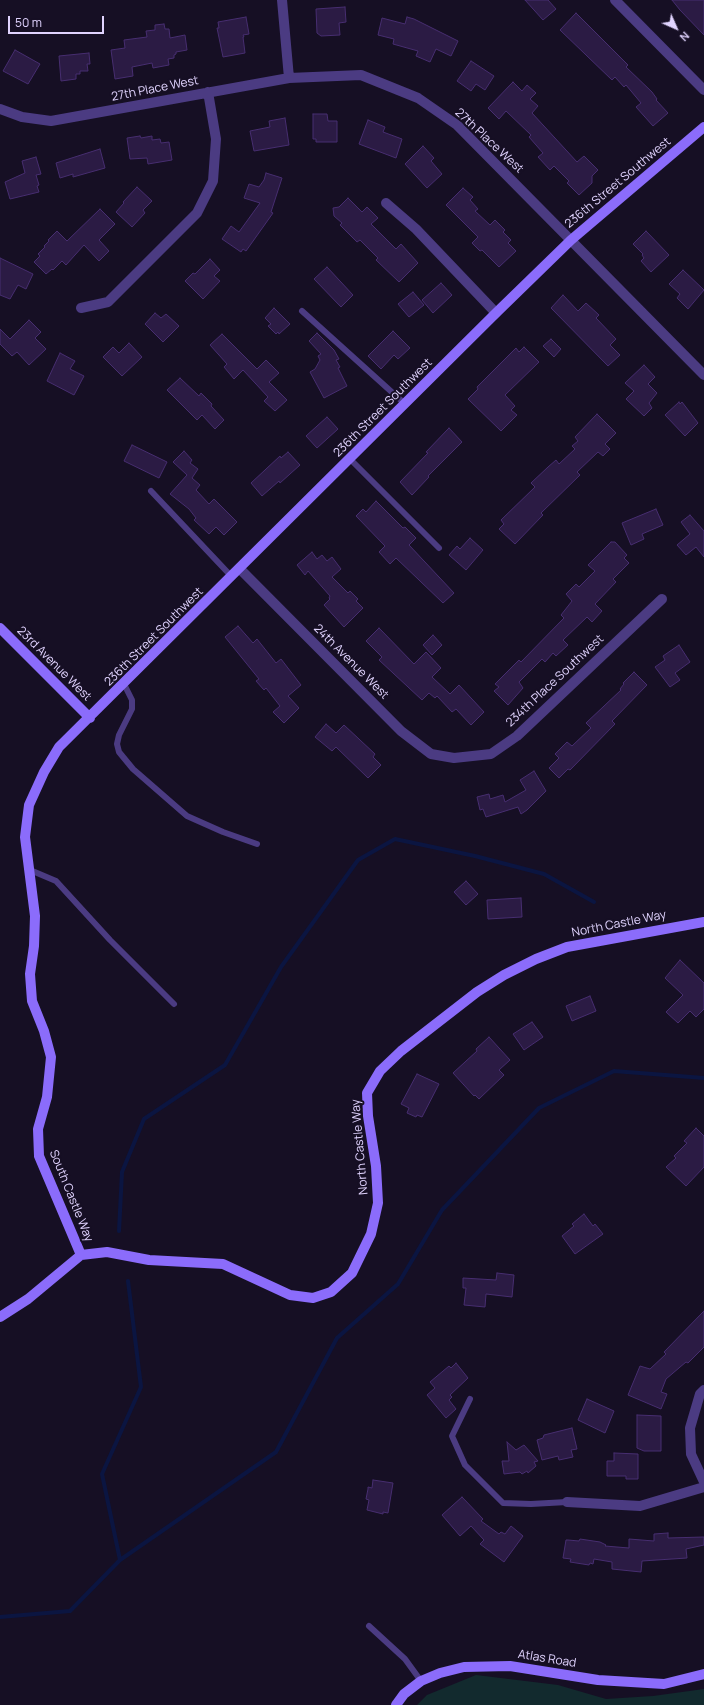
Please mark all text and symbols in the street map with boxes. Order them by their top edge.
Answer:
scale bar [10,8,106,34]
north arrow [656,8,696,48]
text: 50 m [15,14,42,31]
text: N [677,29,693,45]
street label: 27th Place West [110,73,200,105]
street label: 27th Place West [452,106,526,176]
street label: 236th Street Southwest [562,135,674,231]
street label: 236th Street Southwest [331,356,435,460]
street label: 236th Street Southwest [102,585,206,689]
street label: 24th Avenue West [311,622,391,702]
street label: 23rd Avenue West [14,624,94,704]
street label: 234th Place Southwest [503,632,607,730]
street label: North Castle Way [571,908,667,940]
street label: North Castle Way [349,1099,371,1195]
street label: South Castle Way [46,1148,96,1244]
street label: Atlas Road [517,1647,577,1671]

